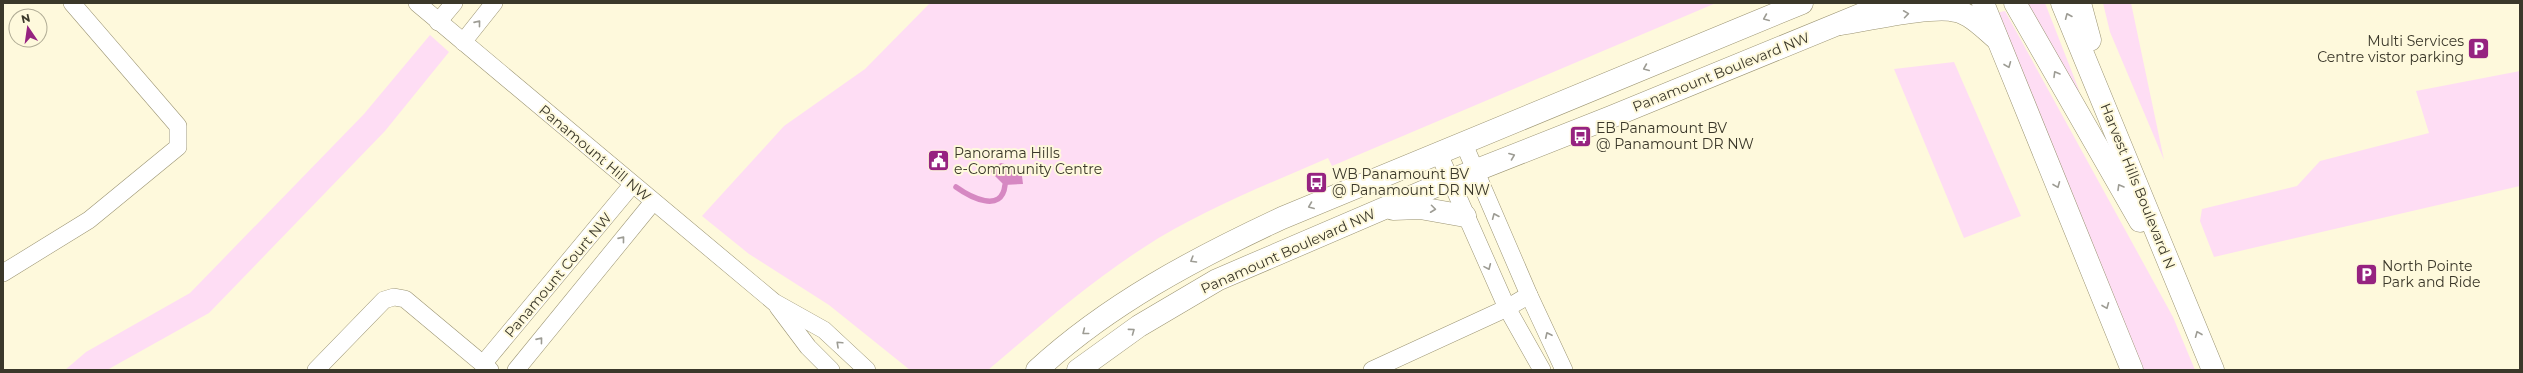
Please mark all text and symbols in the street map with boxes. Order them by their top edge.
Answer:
north arrow [8,8,48,48]
text: N [20,10,32,26]
one-way arrow [1903,10,1909,19]
one-way arrow [1762,13,1770,21]
one-way arrow [2064,13,2072,20]
one-way arrow [474,20,481,27]
street label: Panamount Boulevard NW [1630,28,1813,116]
place label: Multi Services Centre vistor parking [2317,32,2464,66]
parking icon: Multi Services Centre vistor parking [2466,36,2492,62]
one-way arrow [2003,62,2011,69]
one-way arrow [1642,63,1650,71]
one-way arrow [2053,71,2060,78]
street label: Panamount Hill NW [535,101,655,205]
street label: Harvest Hills Boulevard N [2096,101,2180,271]
place label: EB Panamount BV @ Panamount DR NW [1596,119,1754,153]
bus stop icon: EB Panamount BV @ Panamount DR NW [1568,123,1594,149]
place label: Panorama Hills e-Community Centre [954,144,1102,178]
public building icon: Panorama Hills e-Community Centre [926,148,952,174]
one-way arrow [1508,152,1515,160]
place label: WB Panamount BV @ Panamount DR NW [1332,165,1490,199]
bus stop icon: WB Panamount BV @ Panamount DR NW [1303,169,1329,195]
one-way arrow [2052,181,2060,189]
one-way arrow [2117,184,2124,191]
one-way arrow [1308,201,1315,209]
street label: Panamount Boulevard NW [1198,204,1379,298]
one-way arrow [1429,205,1436,214]
street label: Panamount Court NW [501,209,616,341]
one-way arrow [1492,212,1500,220]
one-way arrow [618,236,625,244]
one-way arrow [1190,256,1197,263]
place label: North Pointe Park and Ride [2382,257,2480,291]
parking icon: North Pointe Park and Ride [2354,261,2380,287]
one-way arrow [1483,263,1491,271]
one-way arrow [2101,301,2109,309]
one-way arrow [1082,327,1089,334]
one-way arrow [1128,328,1135,335]
one-way arrow [2195,330,2203,337]
one-way arrow [1545,331,1553,339]
one-way arrow [536,337,543,344]
one-way arrow [836,341,843,348]

